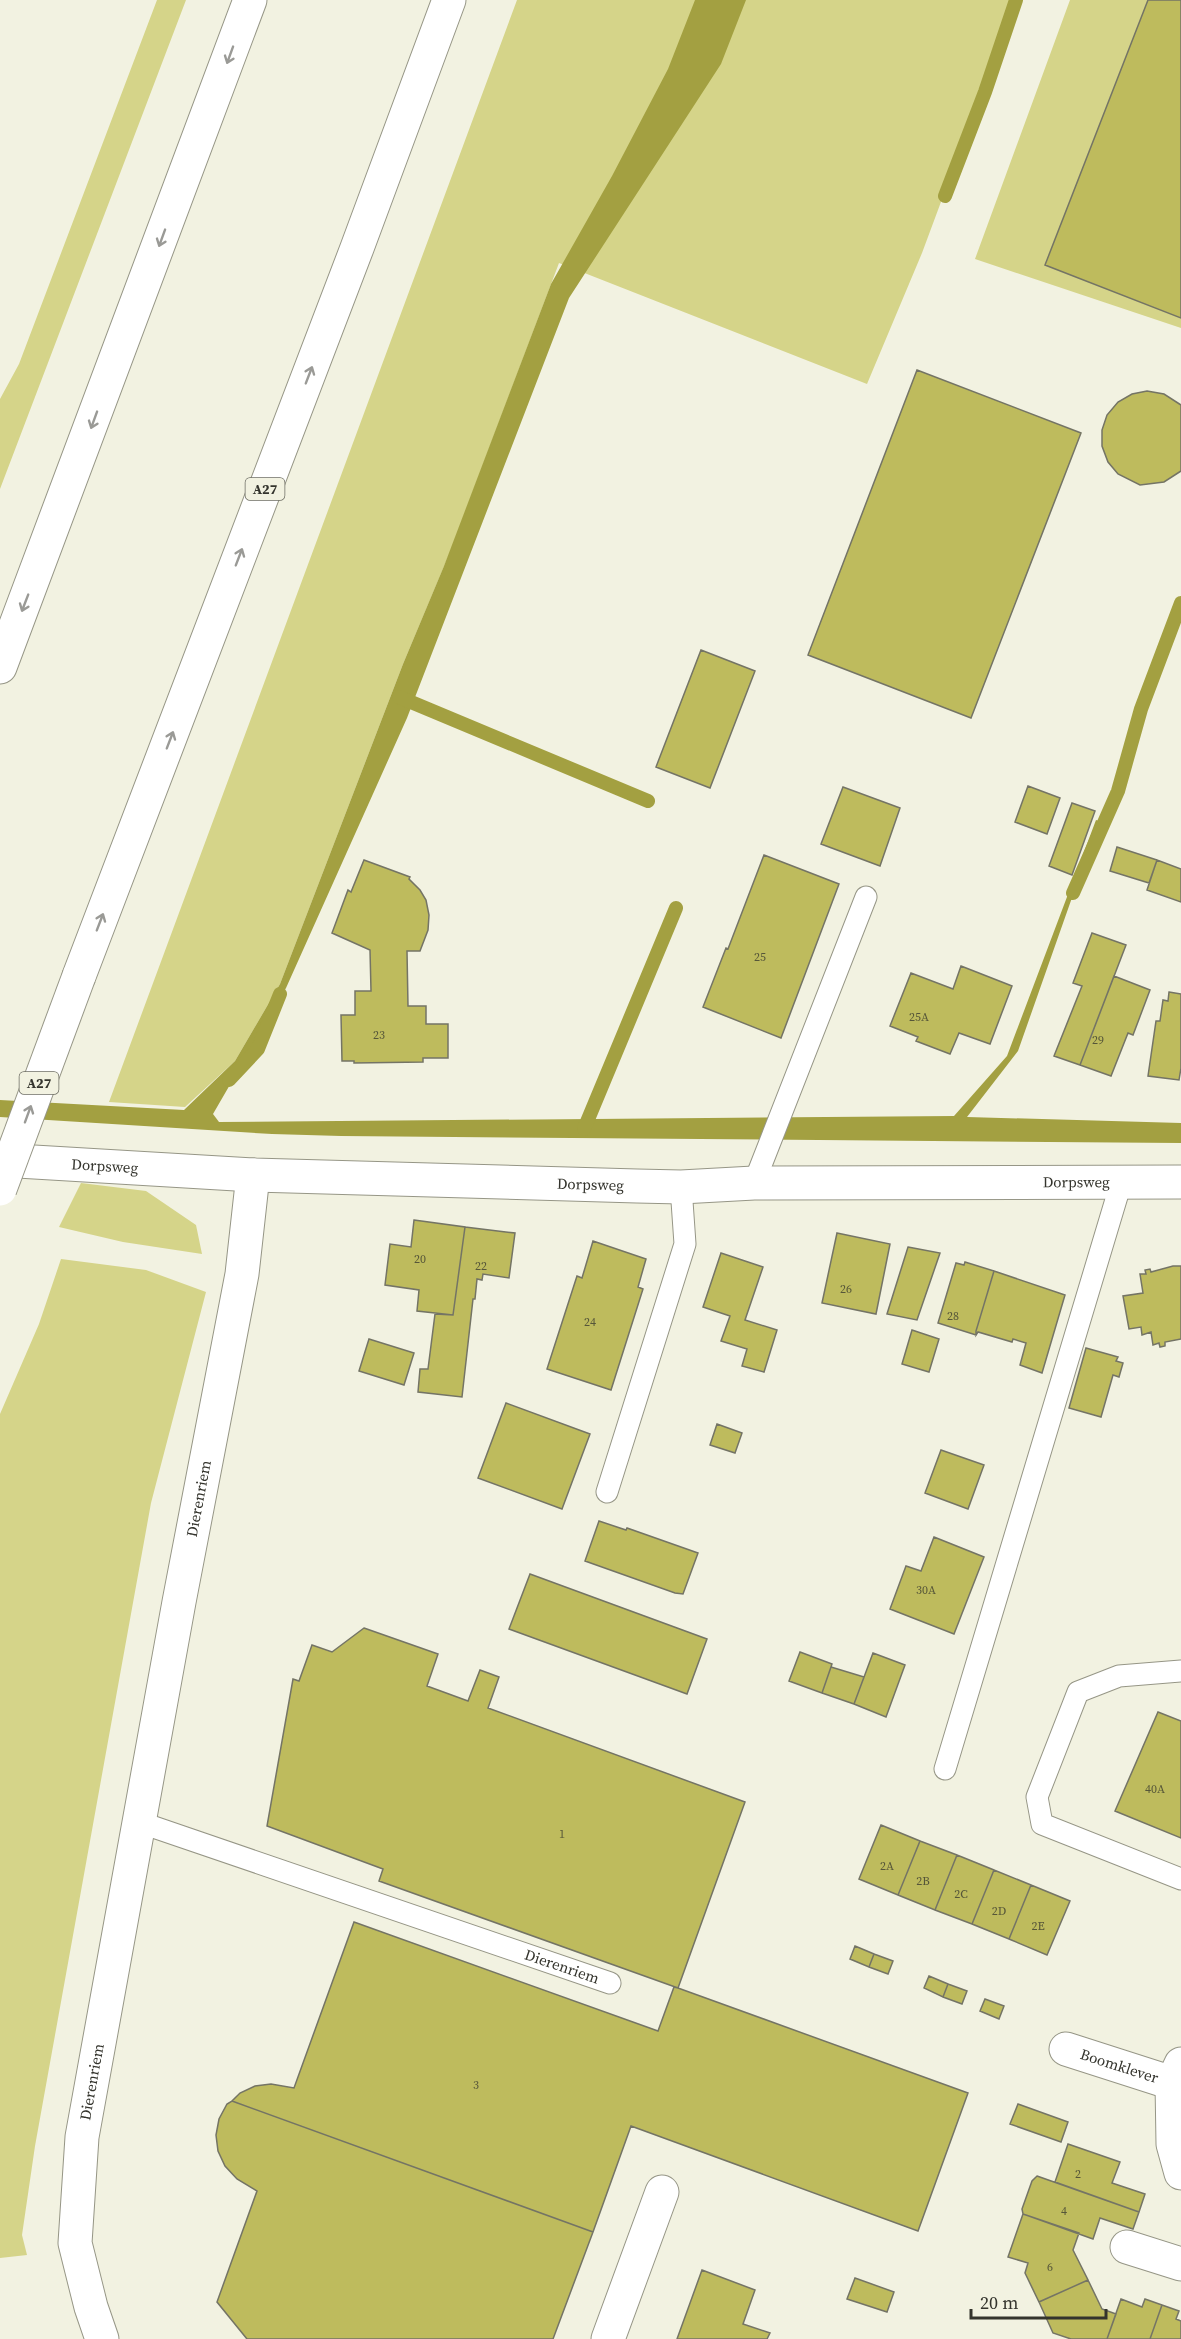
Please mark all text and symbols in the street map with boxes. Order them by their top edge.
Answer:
one-way arrow [223,45,234,64]
one-way arrow [155,228,166,246]
one-way arrow [304,366,315,385]
one-way arrow [87,410,98,429]
road number: A27 [246,478,284,500]
one-way arrow [235,549,246,567]
one-way arrow [18,593,29,611]
one-way arrow [165,731,176,749]
one-way arrow [95,913,106,931]
house number: 25 [754,949,766,965]
house number: 25A [909,1009,929,1025]
house number: 23 [373,1027,385,1043]
house number: 29 [1092,1032,1104,1048]
road number: A27 [20,1072,58,1094]
one-way arrow [23,1105,34,1124]
street label: Dorpsweg [71,1153,139,1178]
street label: Dorpsweg [1043,1171,1110,1192]
street label: Dorpsweg [557,1173,625,1196]
house number: 20 [414,1251,426,1267]
house number: 22 [475,1258,487,1274]
house number: 26 [840,1281,852,1297]
house number: 28 [947,1308,959,1324]
house number: 24 [584,1314,596,1330]
street label: Dierenriem [181,1458,216,1539]
house number: 30A [916,1582,936,1598]
house number: 40A [1145,1781,1165,1797]
house number: 1 [559,1826,565,1842]
house number: 2A [880,1858,894,1874]
house number: 2B [916,1873,930,1889]
house number: 2C [954,1886,968,1902]
house number: 2D [992,1903,1006,1919]
house number: 2E [1031,1918,1045,1934]
street label: Dierenriem [522,1944,603,1989]
street label: Dierenriem [74,2041,109,2122]
street label: Boomklever [1078,2043,1162,2088]
house number: 3 [473,2077,479,2093]
house number: 2 [1075,2166,1081,2182]
house number: 4 [1061,2203,1067,2219]
house number: 6 [1047,2259,1053,2275]
scale bar [971,2282,1106,2320]
text: 20 m [980,2290,1018,2315]

